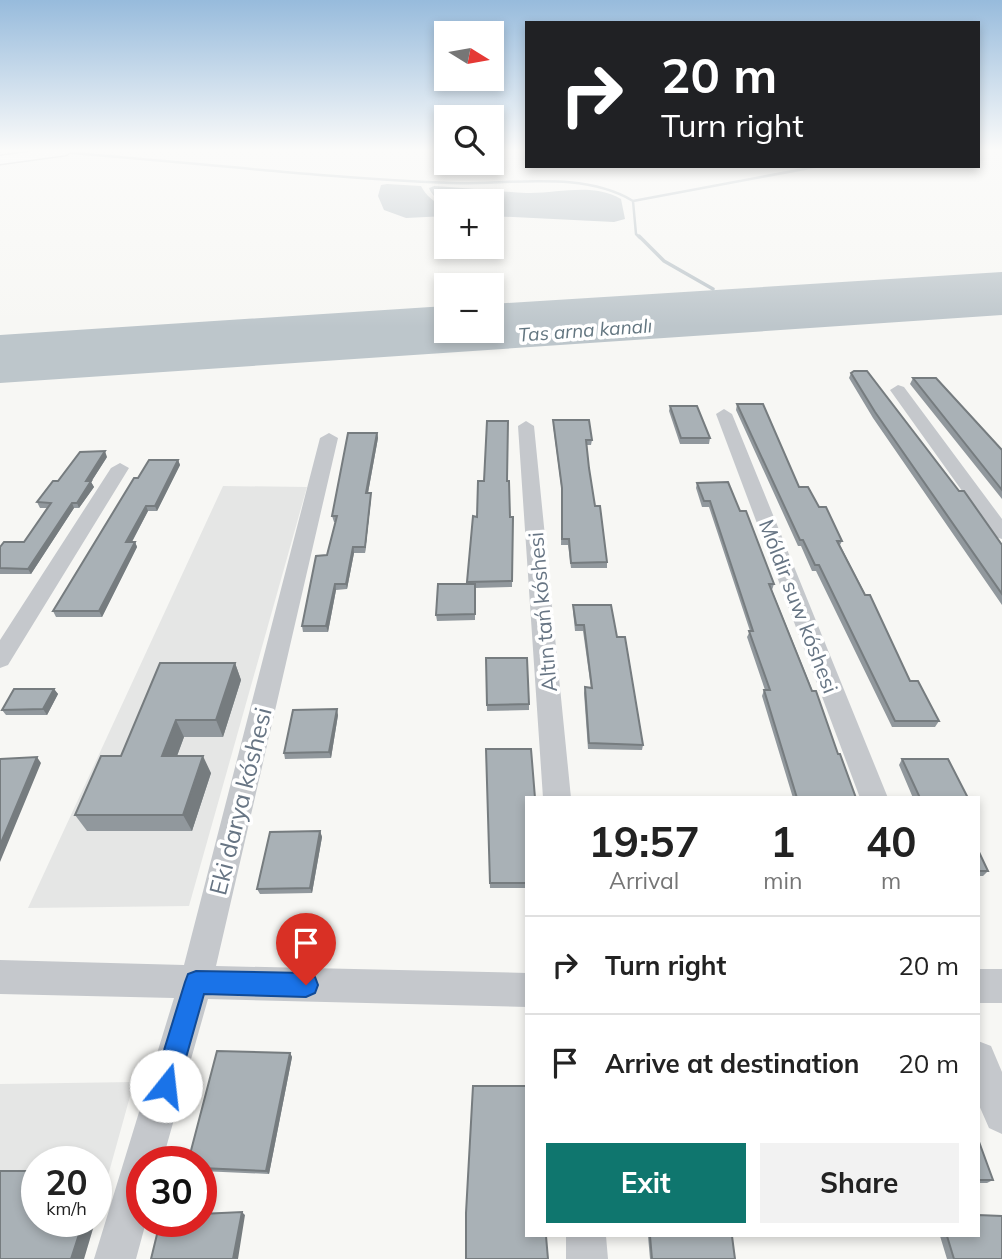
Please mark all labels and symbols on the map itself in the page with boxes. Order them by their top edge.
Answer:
north arrow [434,21,504,91]
water label: Tas arna kanalı [517,313,653,347]
street label: Móldir suw kóshesi [754,515,844,697]
street label: Altın tań kóshesi [522,531,562,693]
street label: Eki darya kóshesi [202,704,278,898]
pin [276,913,336,985]
position arrow [129,1049,203,1123]
speed limit sign: 30 [126,1146,217,1237]

